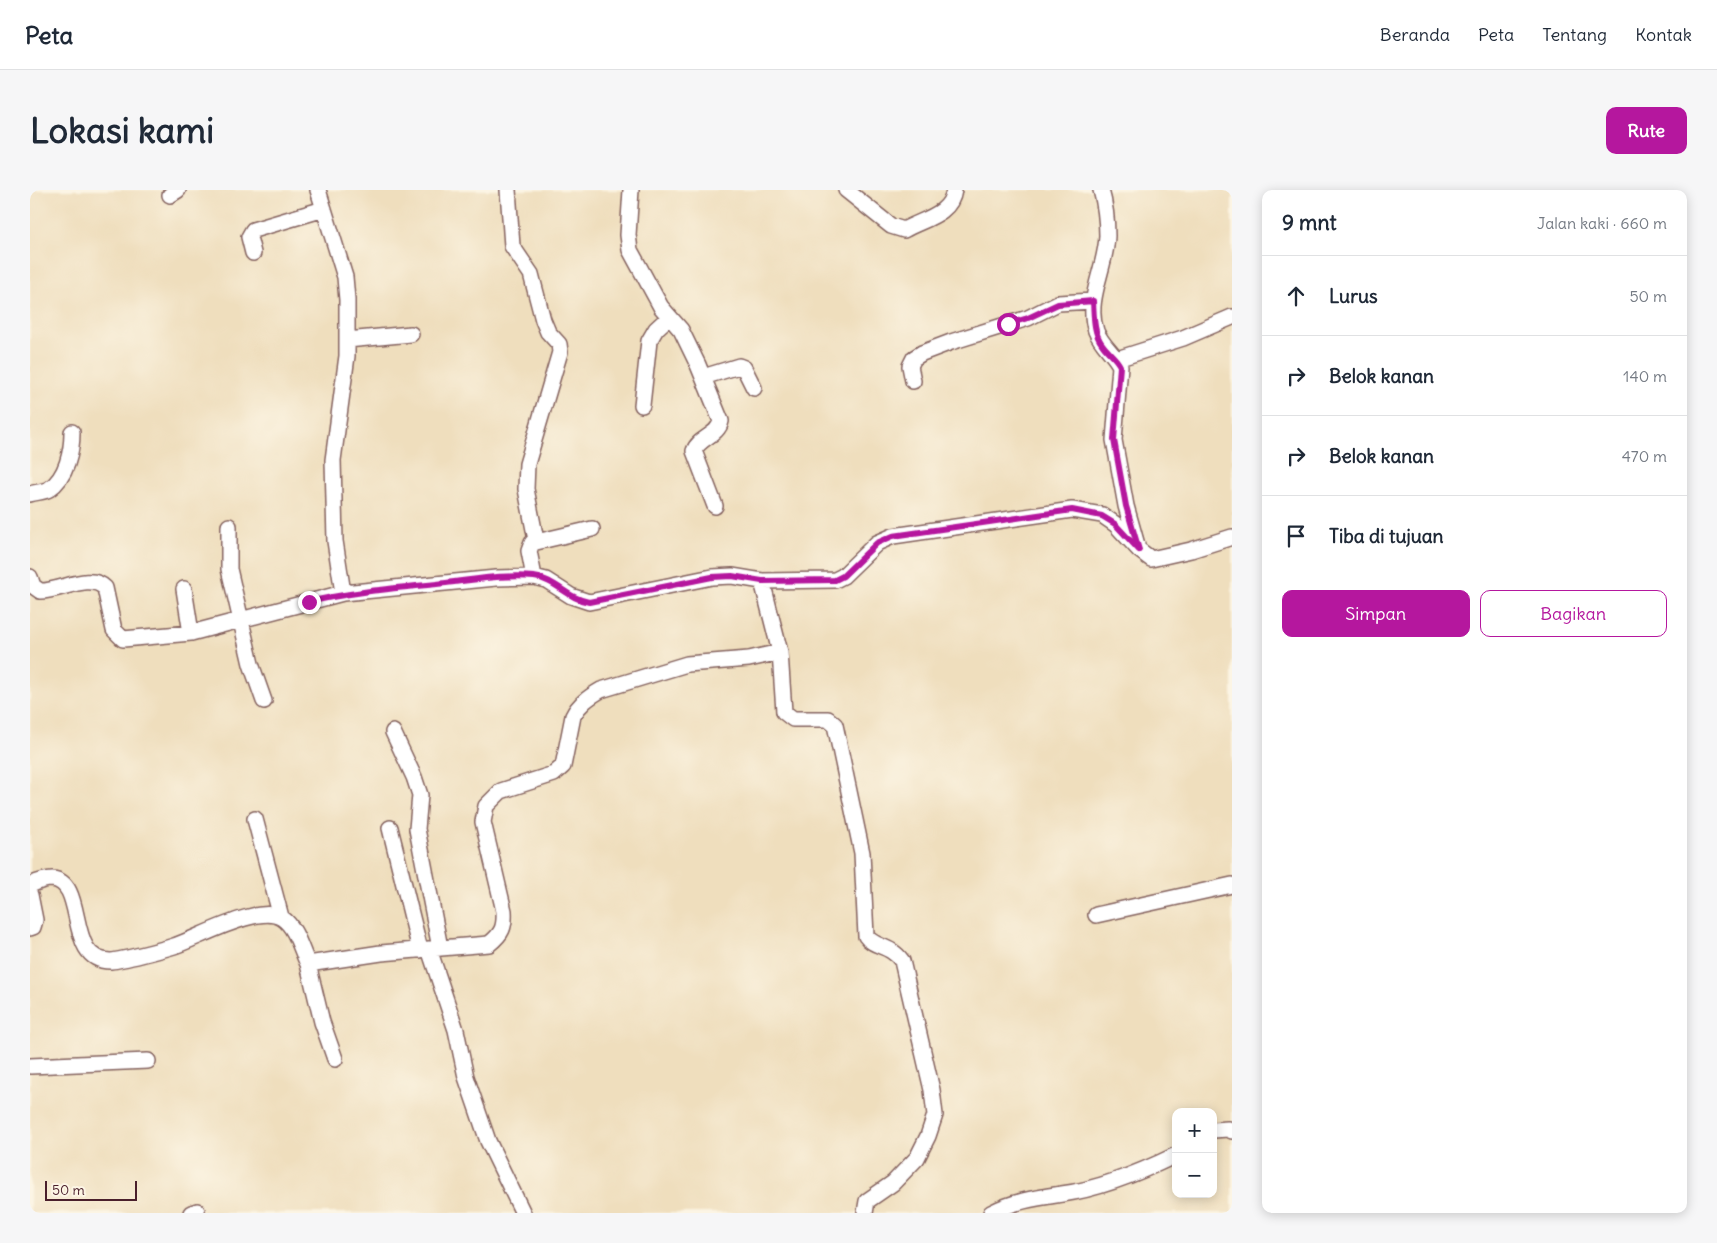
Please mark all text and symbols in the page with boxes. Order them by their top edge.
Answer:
text: Peta [25,20,73,50]
text: Beranda [1380,23,1450,46]
text: Peta [1478,23,1514,46]
text: Tentang [1542,23,1607,46]
text: Kontak [1635,23,1692,46]
button: Rute [1606,107,1687,154]
text: Lokasi kami [30,108,214,152]
text: 9 mnt [1282,209,1337,236]
text: Jalan kaki · 660 m [1537,213,1667,233]
icon: ahead [1282,282,1310,310]
text: Lurus [1329,284,1378,308]
text: 50 m [1629,286,1667,306]
route start [997,313,1020,336]
icon: right [1282,362,1310,390]
text: Belok kanan [1329,364,1434,388]
text: 140 m [1623,366,1667,386]
icon: right [1282,442,1310,470]
text: Belok kanan [1329,444,1434,468]
text: 470 m [1622,446,1667,466]
icon: arrive [1282,522,1310,550]
text: Tiba di tujuan [1329,524,1444,548]
button: Simpan [1282,590,1470,637]
button: Bagikan [1480,590,1667,637]
route end [298,591,321,614]
map controls [1172,1108,1217,1198]
button: + [1172,1108,1217,1153]
button: − [1172,1153,1217,1198]
scale bar [45,1178,138,1201]
text: 50 m [52,1181,85,1199]

